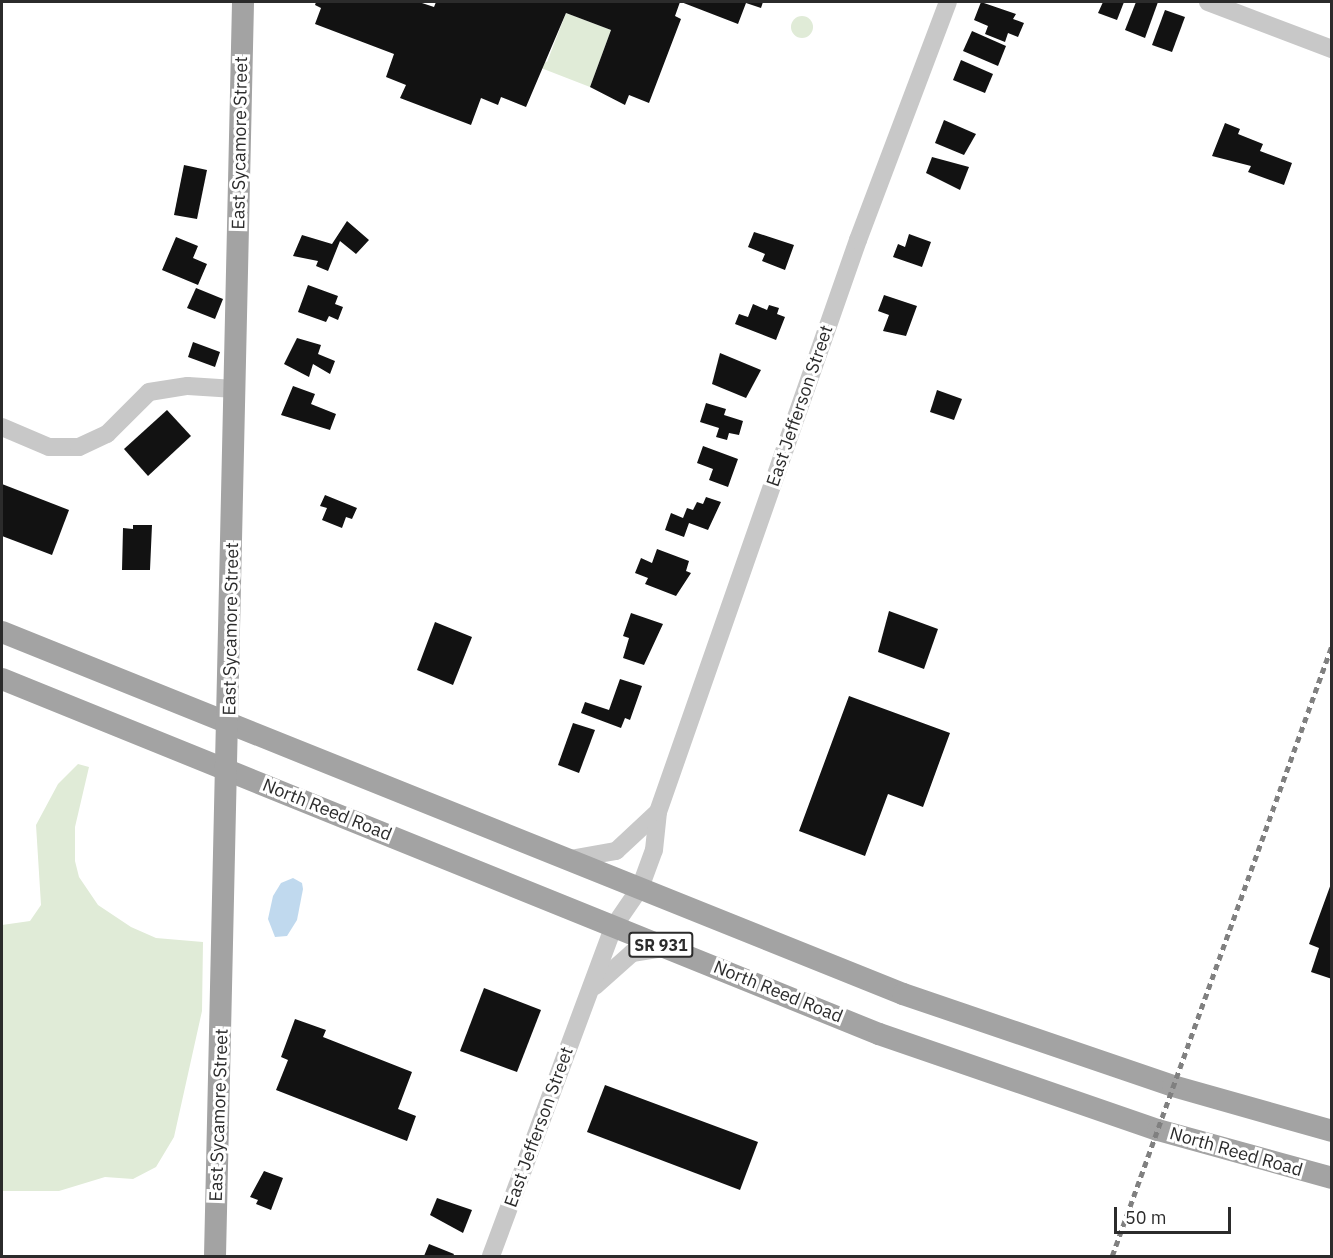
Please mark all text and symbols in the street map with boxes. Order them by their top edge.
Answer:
street label: East Sycamore Street [228,56,252,230]
street label: East Jefferson Street [762,323,838,489]
street label: East Sycamore Street [219,542,243,716]
street label: North Reed Road [259,774,395,846]
road number: SR 931 [628,932,694,958]
street label: North Reed Road [710,956,846,1028]
street label: East Sycamore Street [205,1028,233,1202]
street label: East Jefferson Street [500,1044,578,1210]
street label: North Reed Road [1167,1123,1305,1181]
scale bar [1117,1195,1234,1233]
text: 50 m [1125,1206,1167,1229]

